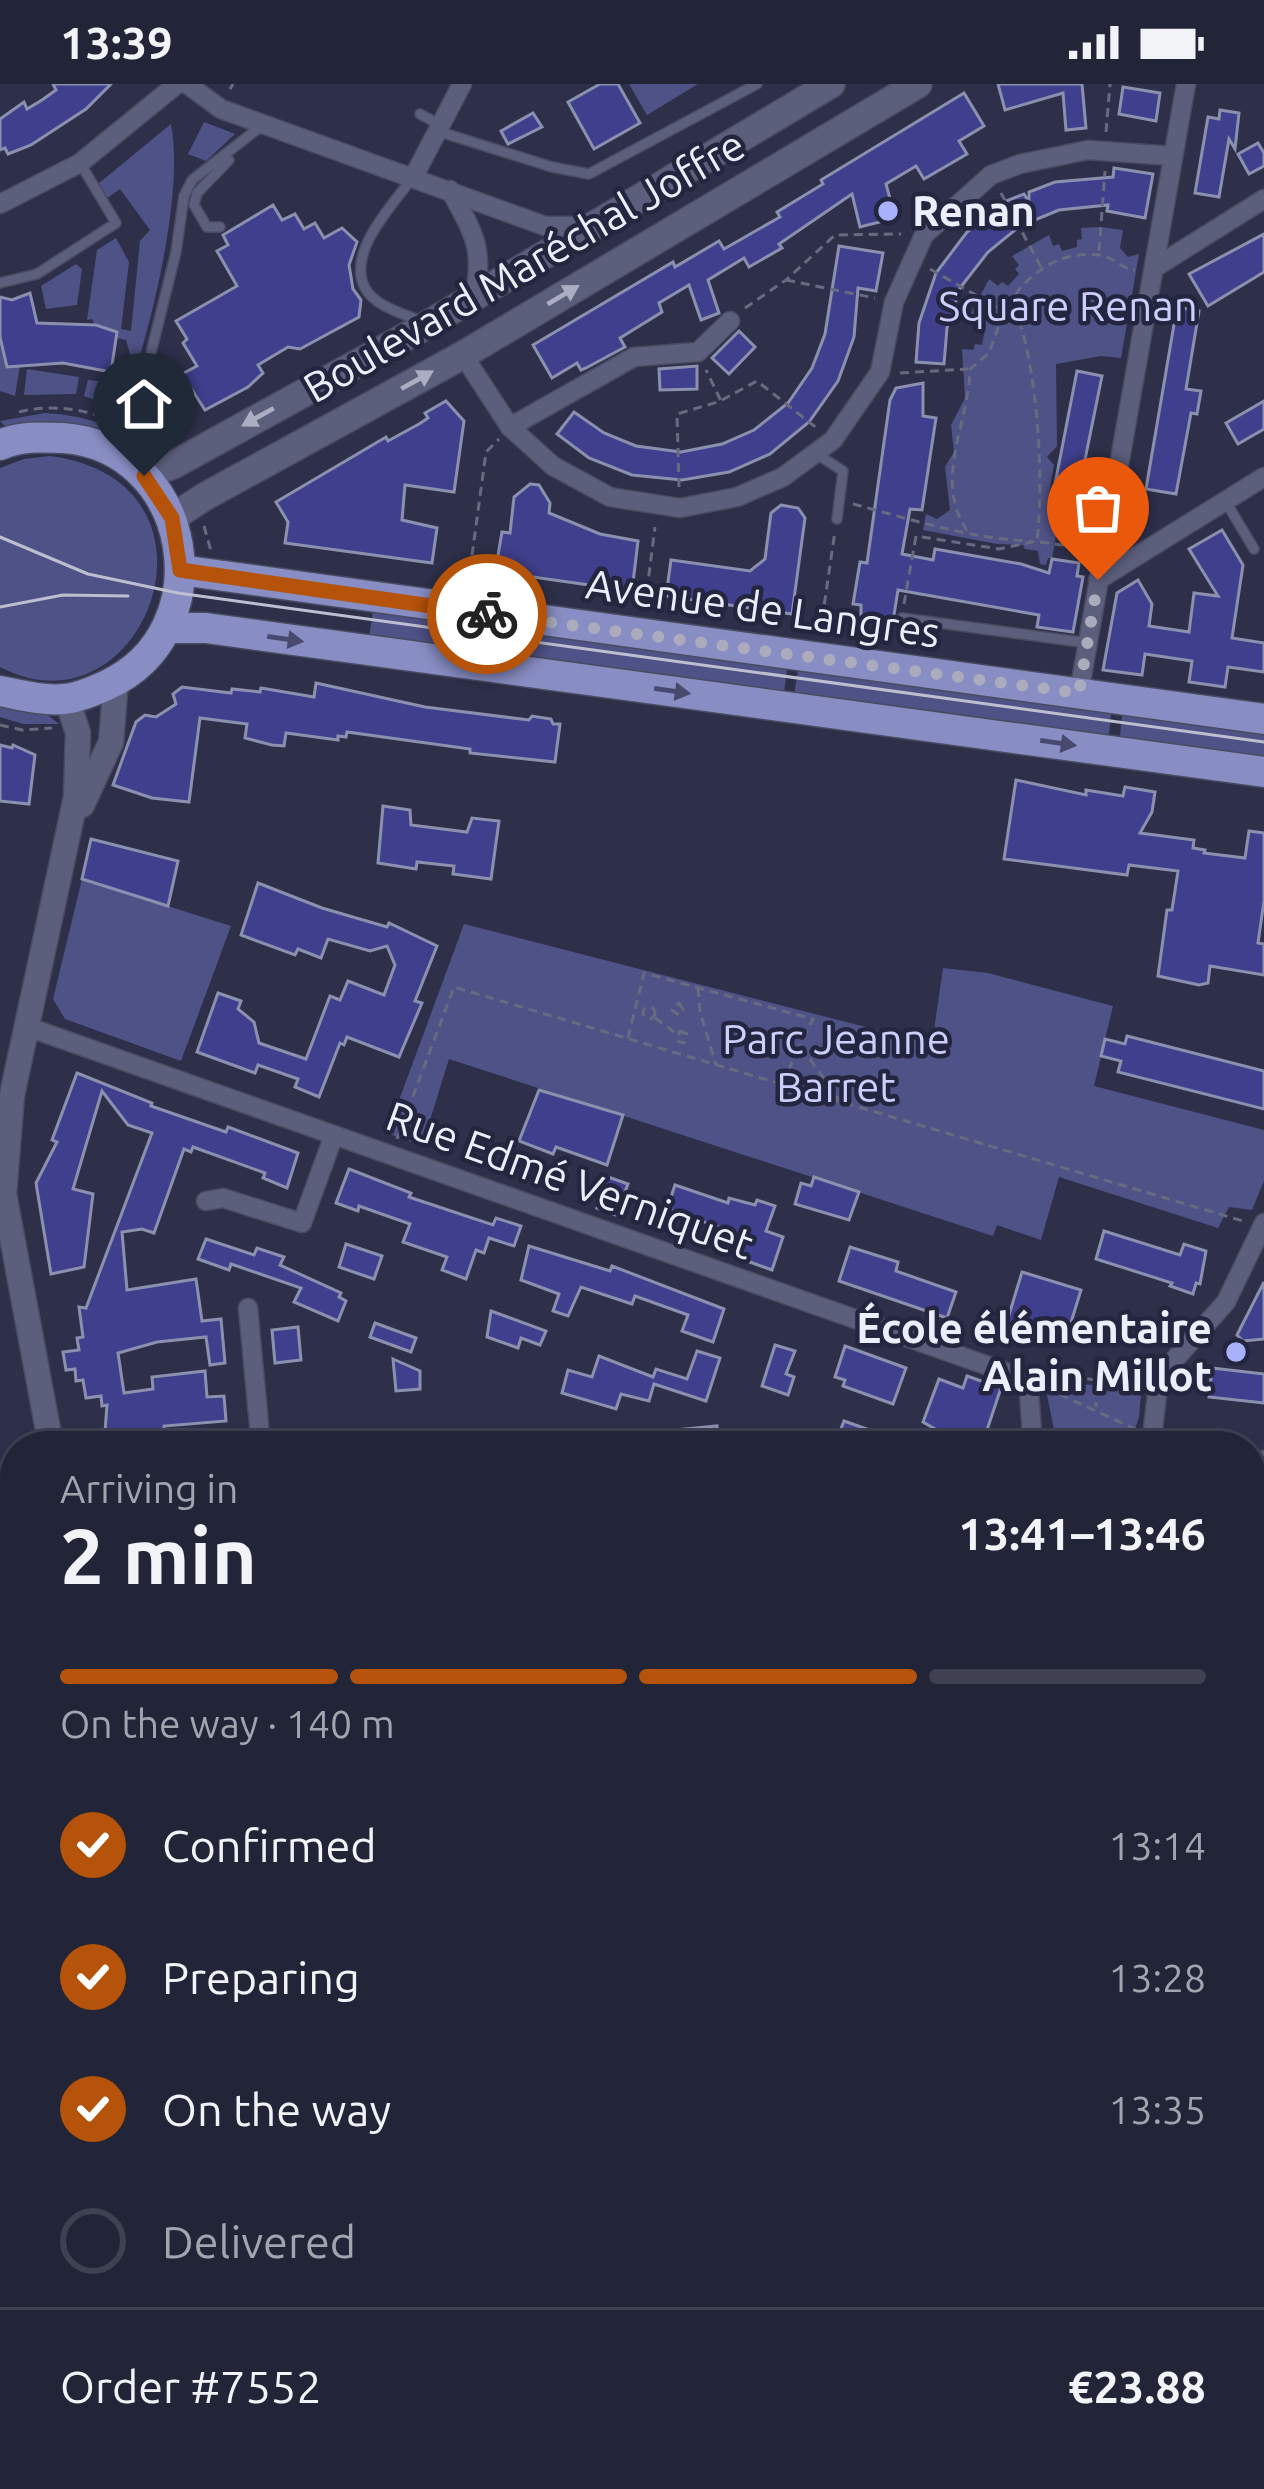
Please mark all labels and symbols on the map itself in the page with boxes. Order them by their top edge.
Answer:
street label: Boulevard Maréchal Joffre [295,120,752,411]
place label: Renan [912,187,1035,234]
marker: Renan [875,198,901,224]
park label: Square Renan [938,282,1198,329]
one-way arrow [546,286,580,307]
pin [93,353,195,476]
one-way arrow [399,370,434,391]
one-way arrow [241,406,275,427]
pin [1047,457,1149,580]
courier [427,554,547,674]
street label: Avenue de Langres [583,559,943,656]
one-way arrow [267,629,305,648]
one-way arrow [654,682,691,701]
one-way arrow [1040,734,1078,753]
park label: Parc Jeanne Barret [722,1015,950,1110]
street label: Rue Edmé Verniquet [381,1091,760,1268]
place label: École élémentaire Alain Millot [856,1301,1212,1399]
marker: École élémentaire Alain Millot [1223,1339,1249,1365]

